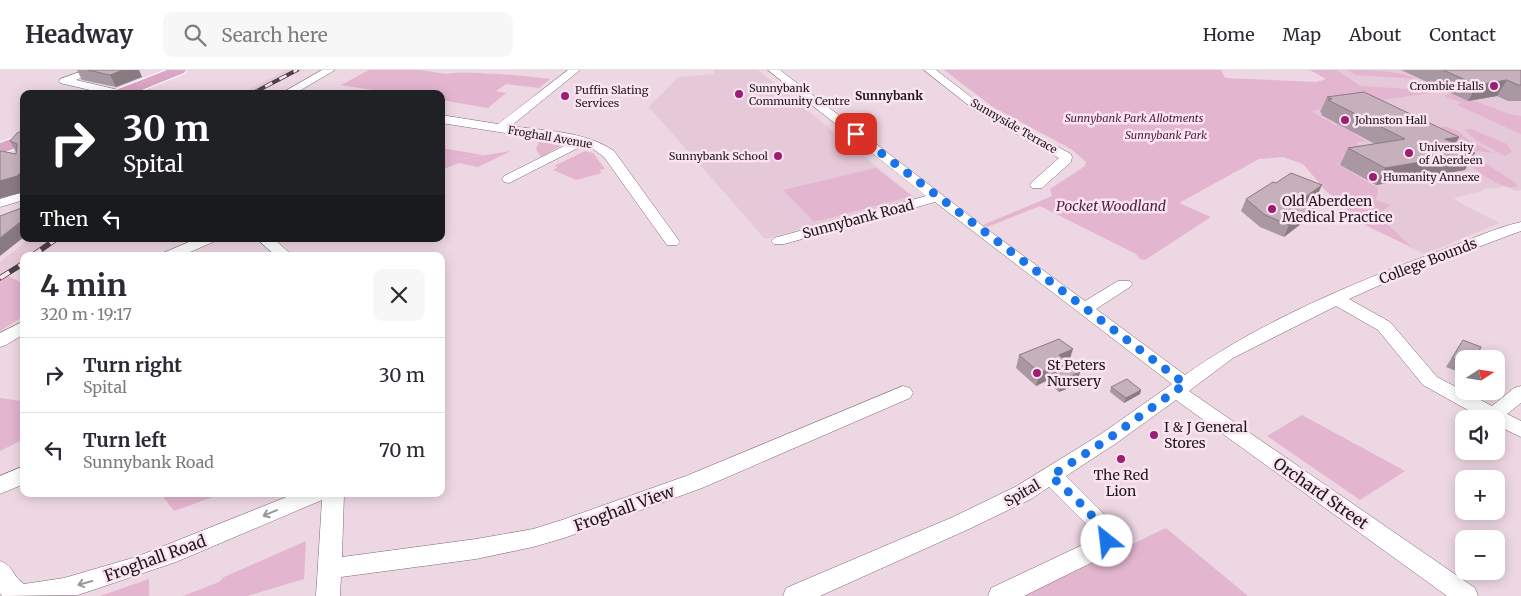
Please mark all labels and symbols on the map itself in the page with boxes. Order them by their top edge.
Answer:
place label: Crombie Halls [1410,79,1484,93]
marker: Crombie Halls [1488,80,1500,92]
place label: Sunnybank Community Centre [749,81,850,108]
place label: Puffin Slating Services [575,83,649,110]
marker: Sunnybank Community Centre [733,88,745,100]
district label: Sunnybank [855,88,923,103]
marker: Puffin Slating Services [559,90,571,102]
street label: Sunnyside Terrace [968,95,1060,157]
park label: Sunnybank Park Allotments [1065,111,1204,125]
pin [835,113,877,155]
place label: Johnston Hall [1354,113,1428,127]
marker: Johnston Hall [1339,114,1351,126]
street label: Froghall Avenue [507,123,594,151]
park label: Sunnybank Park [1125,128,1207,142]
place label: University of Aberdeen [1419,140,1483,167]
marker: University of Aberdeen [1403,147,1415,159]
place label: Sunnybank School [669,149,769,163]
marker: Sunnybank School [772,150,784,162]
place label: Humanity Annexe [1383,170,1480,184]
marker: Humanity Annexe [1367,171,1379,183]
place label: Old Aberdeen Medical Practice [1282,192,1393,226]
street label: Sunnybank Road [800,195,916,243]
park label: Pocket Woodland [1056,197,1166,215]
marker: Old Aberdeen Medical Practice [1266,203,1278,215]
street label: College Bounds [1377,234,1480,288]
north arrow [1455,350,1505,400]
place label: St Peters Nursery [1047,356,1106,390]
marker: St Peters Nursery [1031,367,1043,379]
place label: I & J General Stores [1164,418,1248,452]
marker: I & J General Stores [1148,429,1160,441]
marker: The Red Lion [1115,453,1127,465]
street label: Orchard Street [1270,453,1373,534]
place label: The Red Lion [1093,466,1149,500]
street label: Spital [1001,475,1044,510]
street label: Froghall View [571,480,678,535]
one-way arrow [263,509,278,518]
position arrow [1080,514,1132,566]
street label: Froghall Road [101,530,209,586]
one-way arrow [78,579,94,588]

